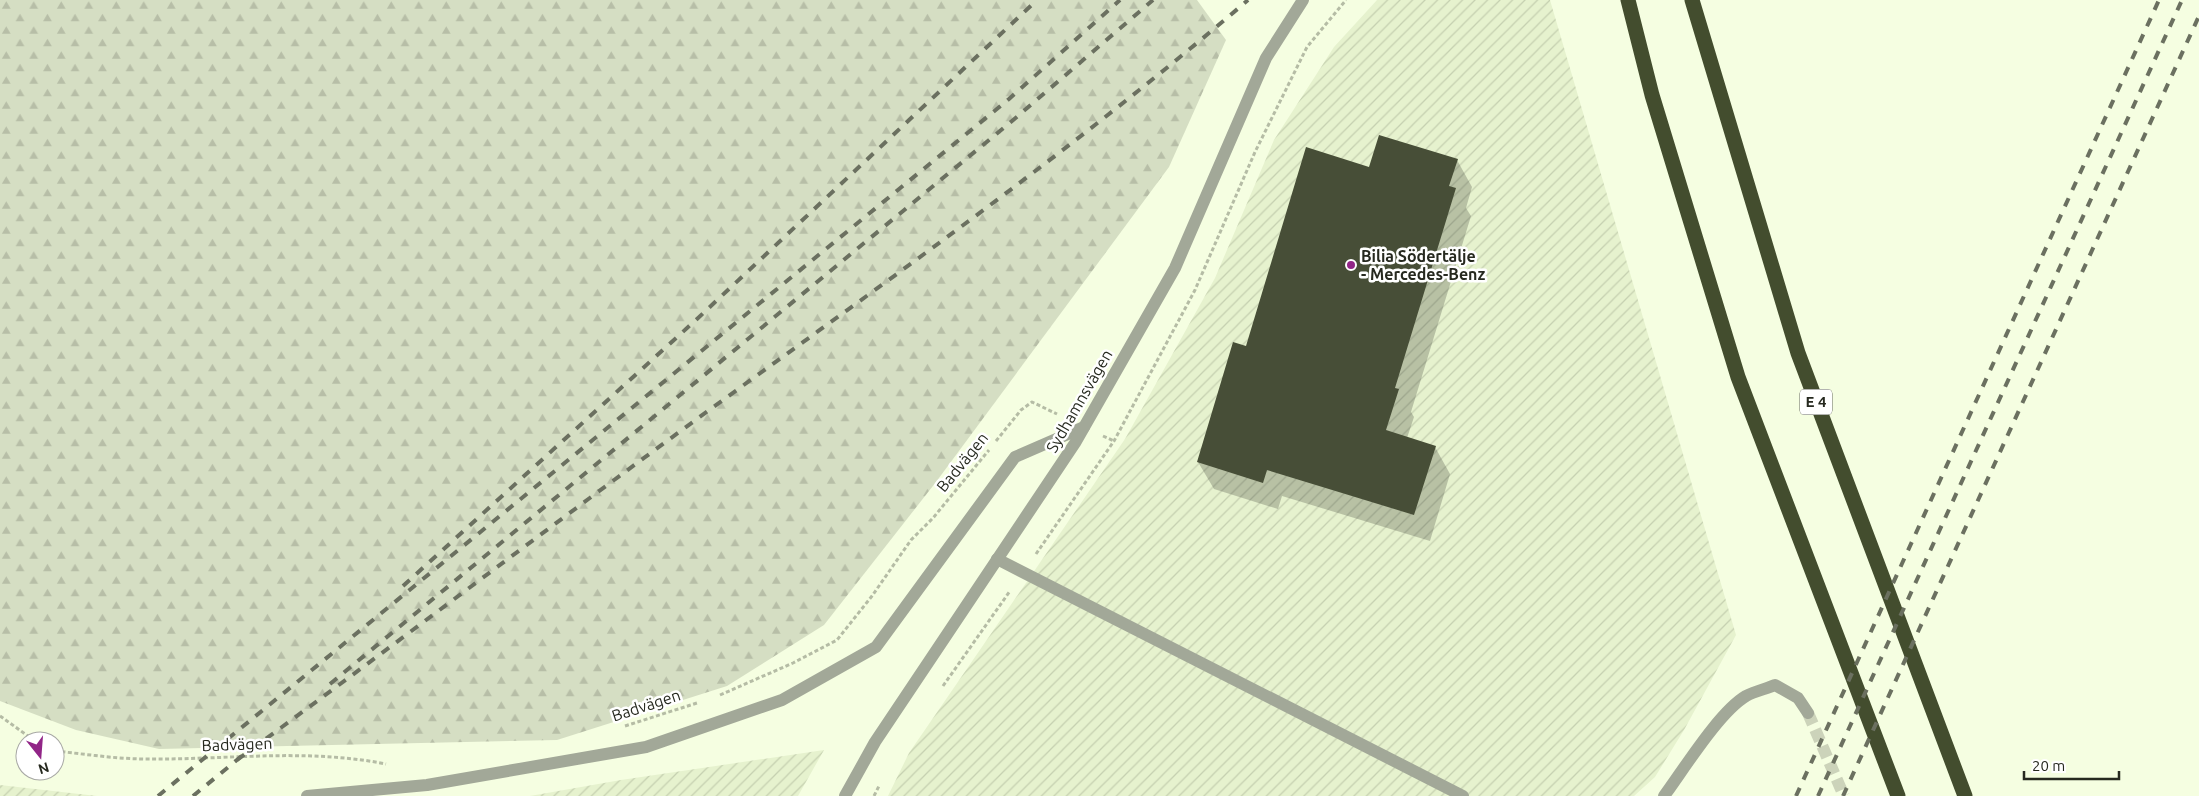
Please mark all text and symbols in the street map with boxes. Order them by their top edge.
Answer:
place label: Bilia Södertälje - Mercedes-Benz [1361,247,1485,283]
marker: Bilia Södertälje - Mercedes-Benz [1345,259,1357,271]
street label: Sydhamnsvägen [1042,346,1116,456]
road number: E 4 [1800,390,1832,414]
street label: Badvägen [933,429,991,495]
street label: Badvägen [609,685,683,725]
north arrow [15,731,65,781]
street label: Badvägen [201,734,273,754]
scale bar [2024,748,2119,780]
text: 20 m [2032,757,2065,774]
text: N [36,759,51,778]

